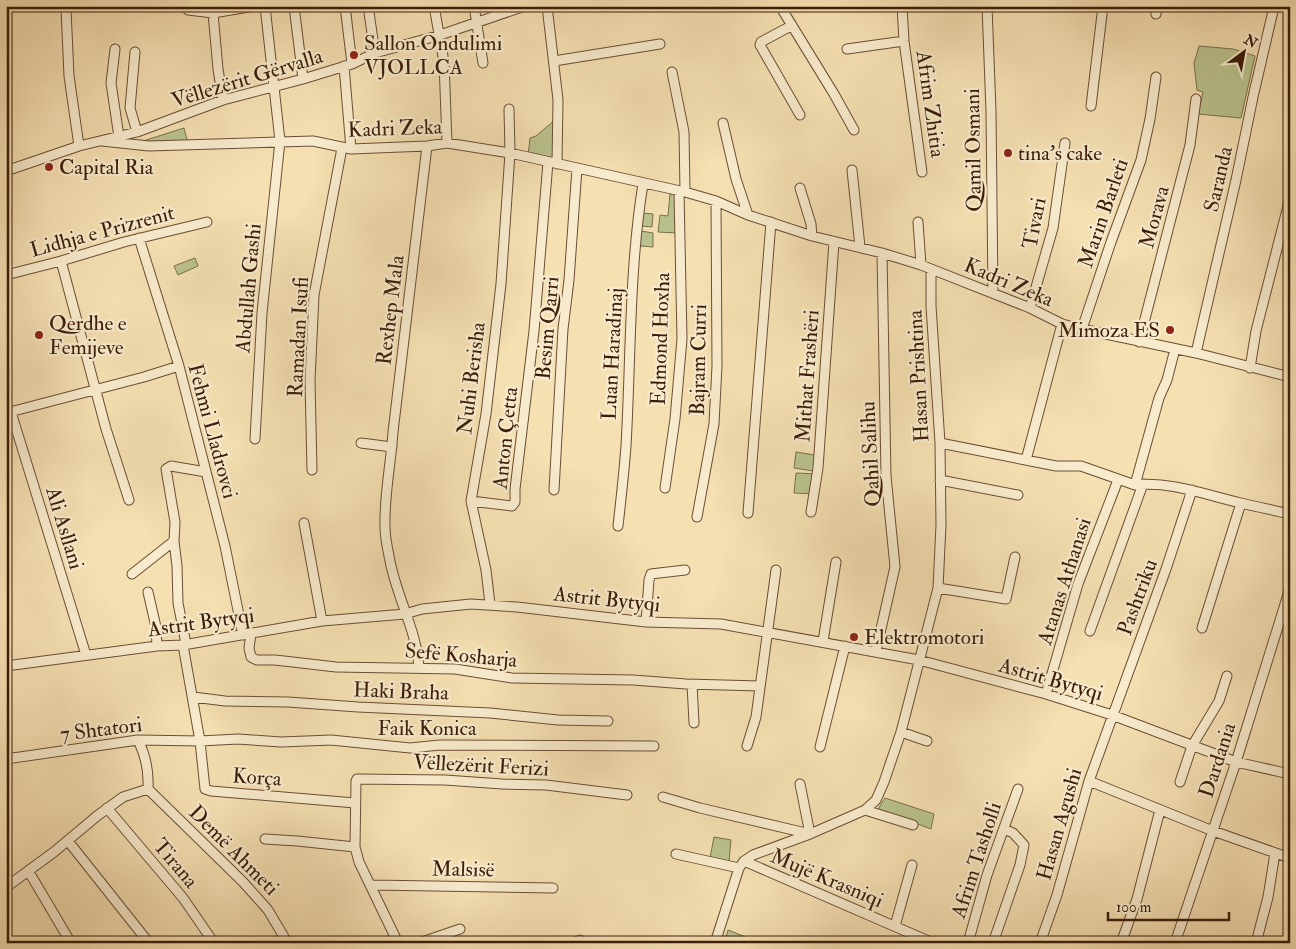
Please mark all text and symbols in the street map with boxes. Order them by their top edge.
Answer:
north arrow [1218,28,1268,78]
place label: Sallon Ondulimi VJOLLCA [364,30,503,81]
text: N [1240,30,1261,52]
street label: Vëllezërit Gërvalla [168,43,326,114]
street label: Afrim Zhitia [910,48,951,160]
marker: Sallon Ondulimi VJOLLCA [348,49,360,61]
street label: Qamil Osmani [959,88,988,212]
street label: Kadri Zeka [347,113,443,144]
place label: tina's cake [1018,140,1102,167]
street label: Saranda [1198,143,1239,215]
marker: tina's cake [1002,147,1014,159]
place label: Capital Ria [59,154,154,181]
street label: Marin Barleti [1072,154,1135,271]
marker: Capital Ria [43,161,55,173]
street label: Morava [1133,182,1176,251]
street label: Tivari [1016,195,1053,251]
street label: Lidhja e Prizrenit [27,199,177,264]
street label: Abdullah Gashi [229,222,268,355]
street label: Kadri Zeka [960,252,1058,313]
street label: Rexhep Mala [370,253,411,367]
street label: Edmond Hoxha [645,272,676,406]
street label: Besim Qarri [530,275,565,381]
street label: Ramadan Isufi [282,276,315,398]
street label: Luan Haradinaj [596,287,629,421]
street label: Bajram Curri [684,304,713,416]
street label: Mithat Frashëri [789,308,826,443]
street label: Hasan Prishtina [902,309,935,443]
place label: Qerdhe e Femijeve [49,310,127,361]
place label: Mimoza ES [1058,317,1160,344]
street label: Nuhi Berisha [451,320,492,436]
marker: Mimoza ES [1164,324,1176,336]
marker: Qerdhe e Femijeve [33,329,45,341]
street label: Fehmi Lladrovci [181,361,244,502]
street label: Anton Çetta [487,385,524,491]
street label: Qahil Salihu [854,400,887,507]
street label: Ali Asllani [39,483,90,573]
street label: Atanas Athanasi [1031,514,1098,649]
street label: Pashtriku [1111,555,1164,639]
street label: Astrit Bytyqi [551,580,662,619]
street label: Astrit Bytyqi [145,602,256,643]
place label: Elektromotori [864,624,985,651]
marker: Elektromotori [848,631,860,643]
street label: Sefë Kosharja [404,637,519,674]
street label: Astrit Bytyqi [995,651,1107,707]
street label: Haki Braha [353,676,450,707]
street label: 7 Shtatori [59,711,144,748]
street label: Faik Konica [377,715,477,742]
street label: Dardania [1193,719,1242,801]
street label: Vëllezërit Ferizi [412,748,550,783]
street label: Korça [231,762,283,793]
street label: Hasan Agushi [1031,765,1088,883]
street label: Afrim Tasholli [945,798,1008,923]
street label: Demë Ahmeti [183,799,285,902]
street label: Tirana [147,833,204,894]
street label: Mujë Krasniqi [766,843,888,915]
street label: Malsisë [431,855,495,884]
scale bar [1108,889,1230,921]
text: 100 m [1116,898,1152,917]

